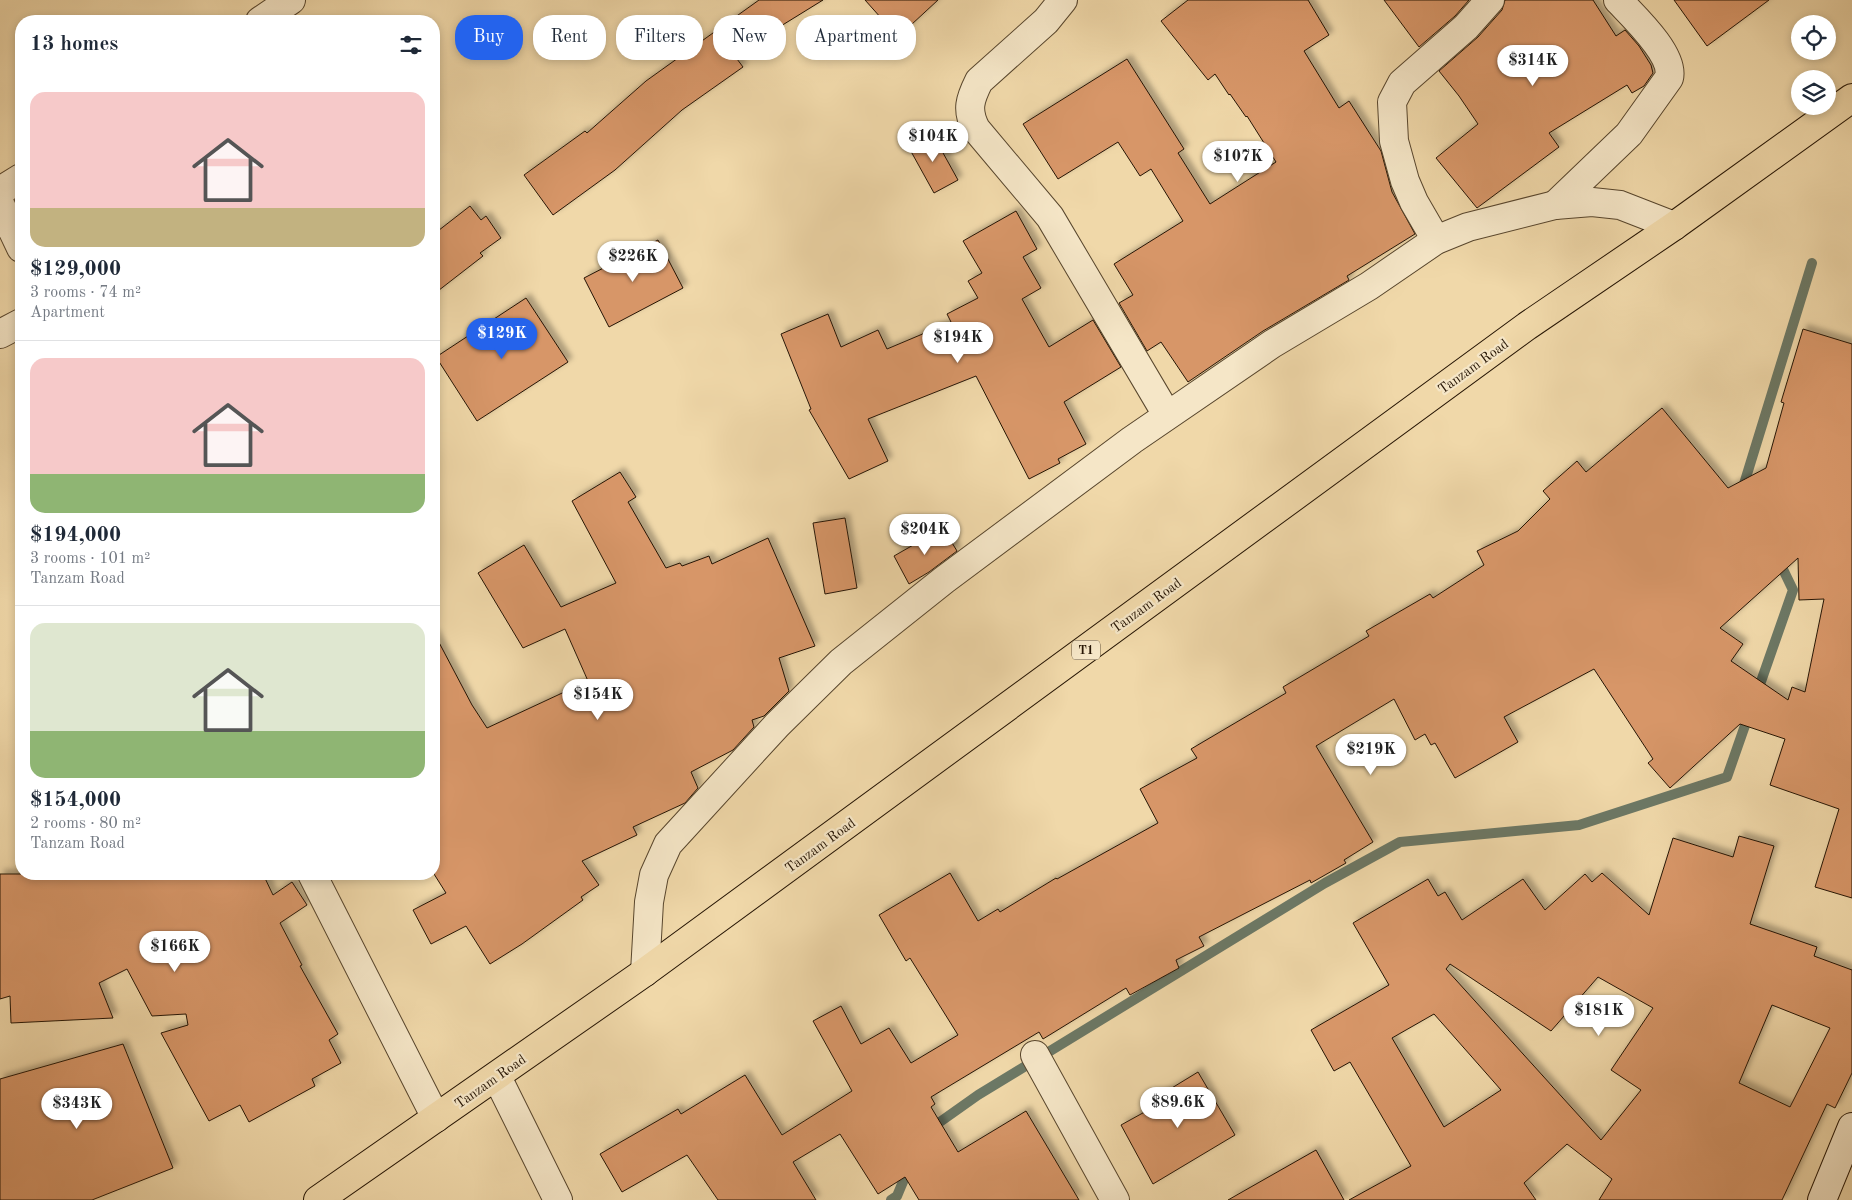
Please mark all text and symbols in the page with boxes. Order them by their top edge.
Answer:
chip: Buy [455,15,523,60]
chip: Rent [533,15,606,60]
chip: Filters [616,15,703,60]
chip: New [713,15,786,60]
chip: Apartment [796,15,916,60]
map controls [1791,15,1836,115]
button: locate [1791,15,1836,60]
icon: filters [397,31,425,59]
text: 13 homes [30,34,118,55]
pin: $314K [1498,44,1568,87]
text: $314K [1508,53,1558,69]
button: layers [1791,70,1836,115]
pin: $104K [898,120,968,163]
icon: home [183,125,273,215]
text: $104K [908,129,958,145]
pin: $107K [1203,140,1273,183]
text: $107K [1213,149,1263,165]
pin: $226K [598,240,668,283]
text: $226K [608,249,658,265]
text: $129,000 [30,259,121,280]
text: 3 rooms · 74 m² [30,285,141,301]
text: Apartment [30,305,105,321]
pin: $129K [467,318,537,360]
pin: $194K [923,322,993,364]
text: $129K [477,326,527,342]
text: $194K [933,330,983,346]
street label: Tanzam Road [1436,337,1511,397]
icon: home [183,390,273,480]
pin: $204K [890,514,960,556]
text: $204K [900,522,950,538]
text: $194,000 [30,525,121,546]
text: 3 rooms · 101 m² [30,551,150,567]
text: Tanzam Road [30,571,125,587]
street label: Tanzam Road [1109,576,1184,636]
road number: T1 [1072,640,1100,660]
icon: home [183,655,273,745]
pin: $154K [563,678,633,721]
text: $154K [573,687,623,703]
pin: $219K [1336,734,1406,776]
text: $219K [1346,742,1396,758]
text: $154,000 [30,790,121,811]
text: 2 rooms · 80 m² [30,816,141,832]
street label: Tanzam Road [783,816,858,876]
text: Tanzam Road [30,836,125,852]
pin: $166K [140,930,210,973]
text: $166K [150,939,200,955]
pin: $181K [1564,994,1634,1037]
text: $181K [1574,1003,1624,1019]
street label: Tanzam Road [453,1052,529,1111]
pin: $89.6K [1137,1086,1219,1129]
pin: $343K [42,1088,112,1130]
text: $89.6K [1151,1095,1205,1111]
text: $343K [52,1096,102,1112]

